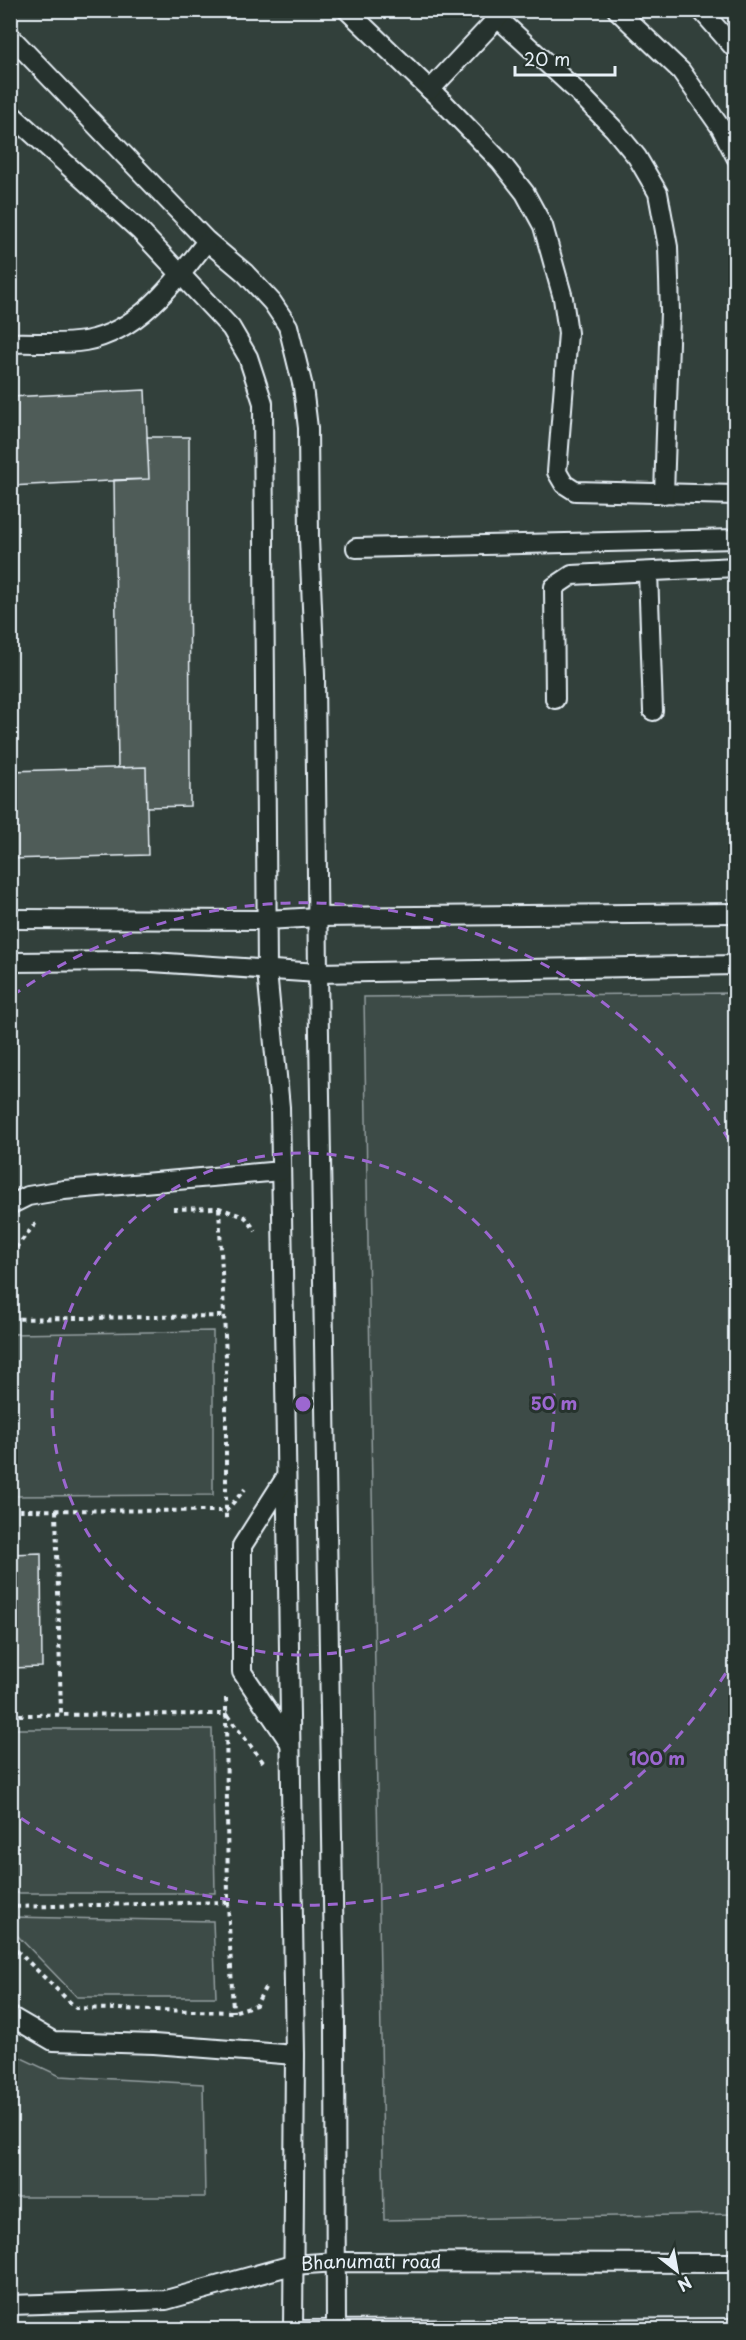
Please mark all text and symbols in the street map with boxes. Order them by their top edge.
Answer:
scale bar [515,39,616,77]
text: 20 m [524,45,570,72]
text: 50 m [531,1389,577,1416]
centre of rings [293,1394,313,1414]
text: 100 m [629,1744,685,1771]
north arrow [647,2241,707,2301]
street label: Bhanumati road [300,2247,441,2276]
text: N [674,2271,697,2298]

